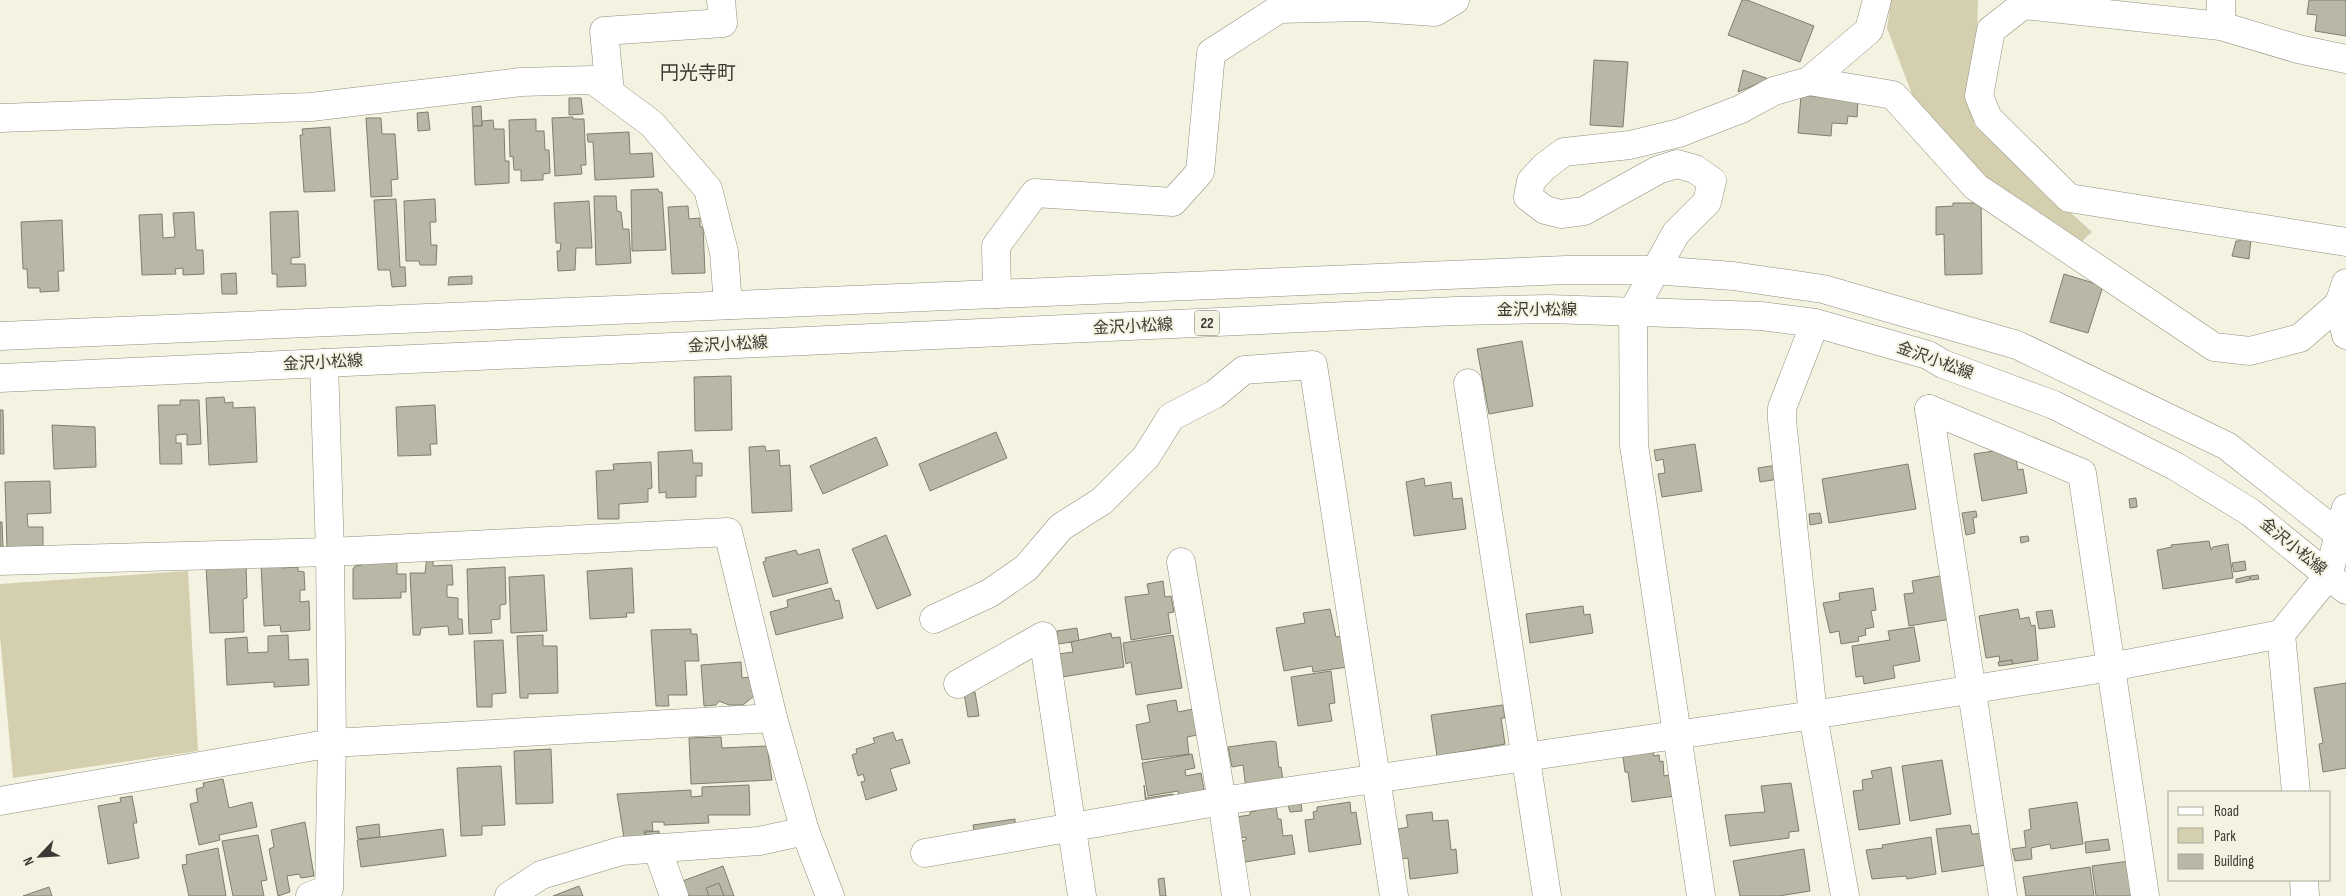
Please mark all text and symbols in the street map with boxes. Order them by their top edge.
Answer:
district label: 円光寺町 [660,62,736,85]
street label: 金沢小松線 [1497,301,1577,320]
road number: 22 [1194,310,1220,336]
street label: 金沢小松線 [1093,315,1173,339]
street label: 金沢小松線 [688,333,768,357]
street label: 金沢小松線 [1894,338,1976,384]
street label: 金沢小松線 [283,351,363,375]
street label: 金沢小松線 [2256,514,2330,580]
legend [2168,791,2331,881]
text: Road [2214,802,2239,821]
text: Park [2214,827,2236,846]
north arrow [15,831,65,881]
text: Building [2214,852,2254,871]
text: N [19,854,38,868]

